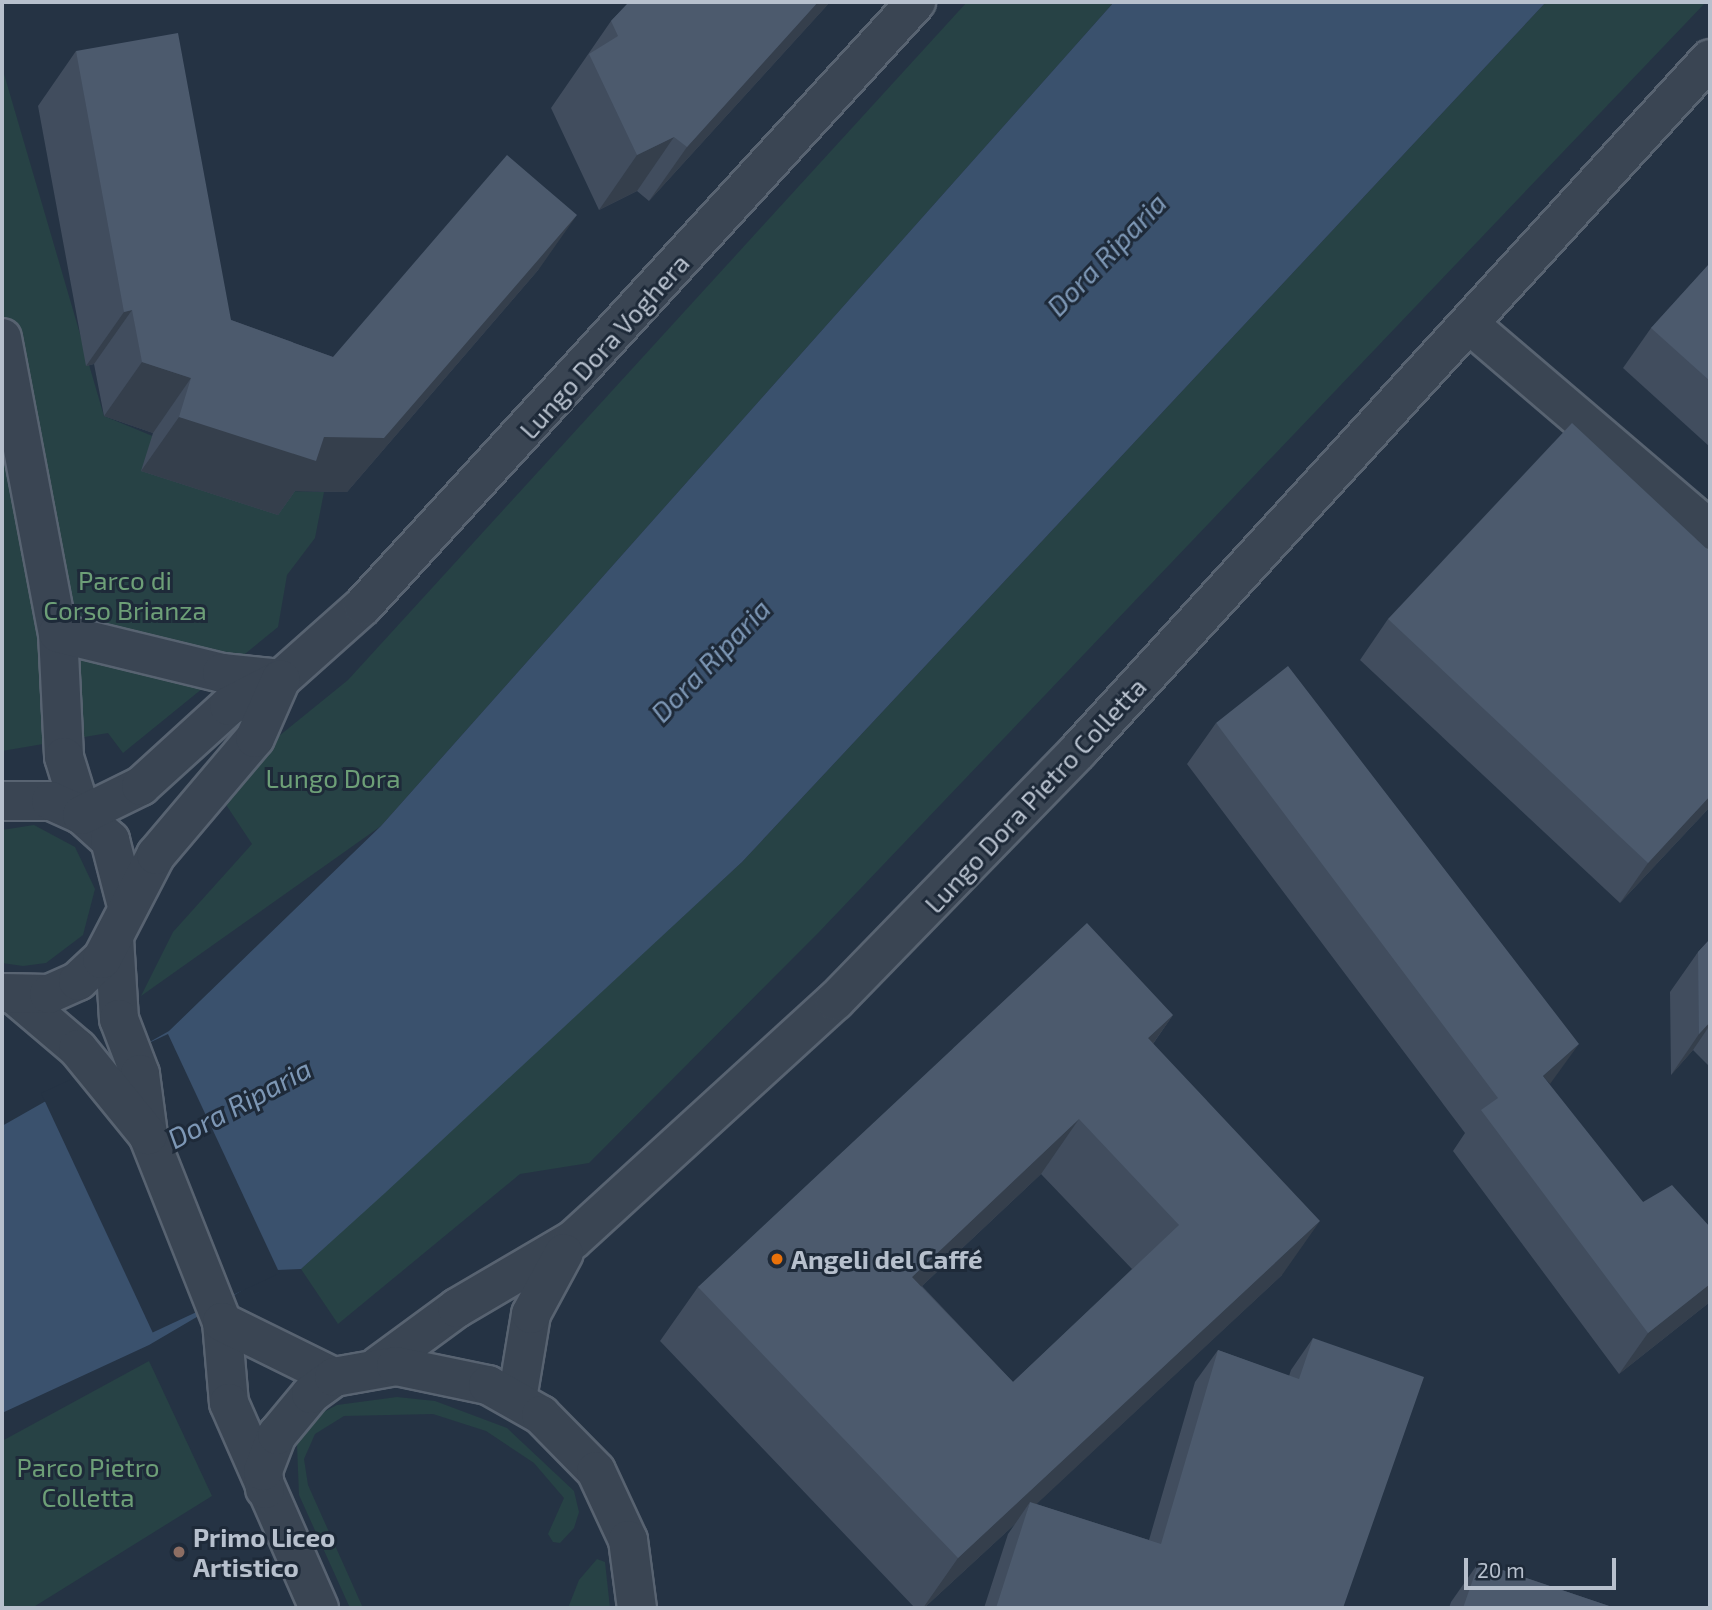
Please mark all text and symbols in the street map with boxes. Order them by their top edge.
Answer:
water label: Dora Riparia [1039,186,1173,322]
street label: Lungo Dora Voghera [513,247,695,445]
park label: Parco di Corso Brianza [43,564,207,626]
water label: Dora Riparia [643,592,777,728]
street label: Lungo Dora Pietro Colletta [918,671,1152,919]
park label: Lungo Dora [266,762,400,794]
water label: Dora Riparia [161,1051,317,1155]
place label: Angeli del Caffé [791,1243,983,1275]
marker: Angeli del Caffé [769,1251,785,1267]
park label: Parco Pietro Colletta [16,1451,160,1512]
place label: Primo Liceo Artistico [193,1521,335,1582]
marker: Primo Liceo Artistico [171,1544,187,1560]
scale bar [1467,1544,1619,1588]
text: 20 m [1477,1557,1525,1582]

